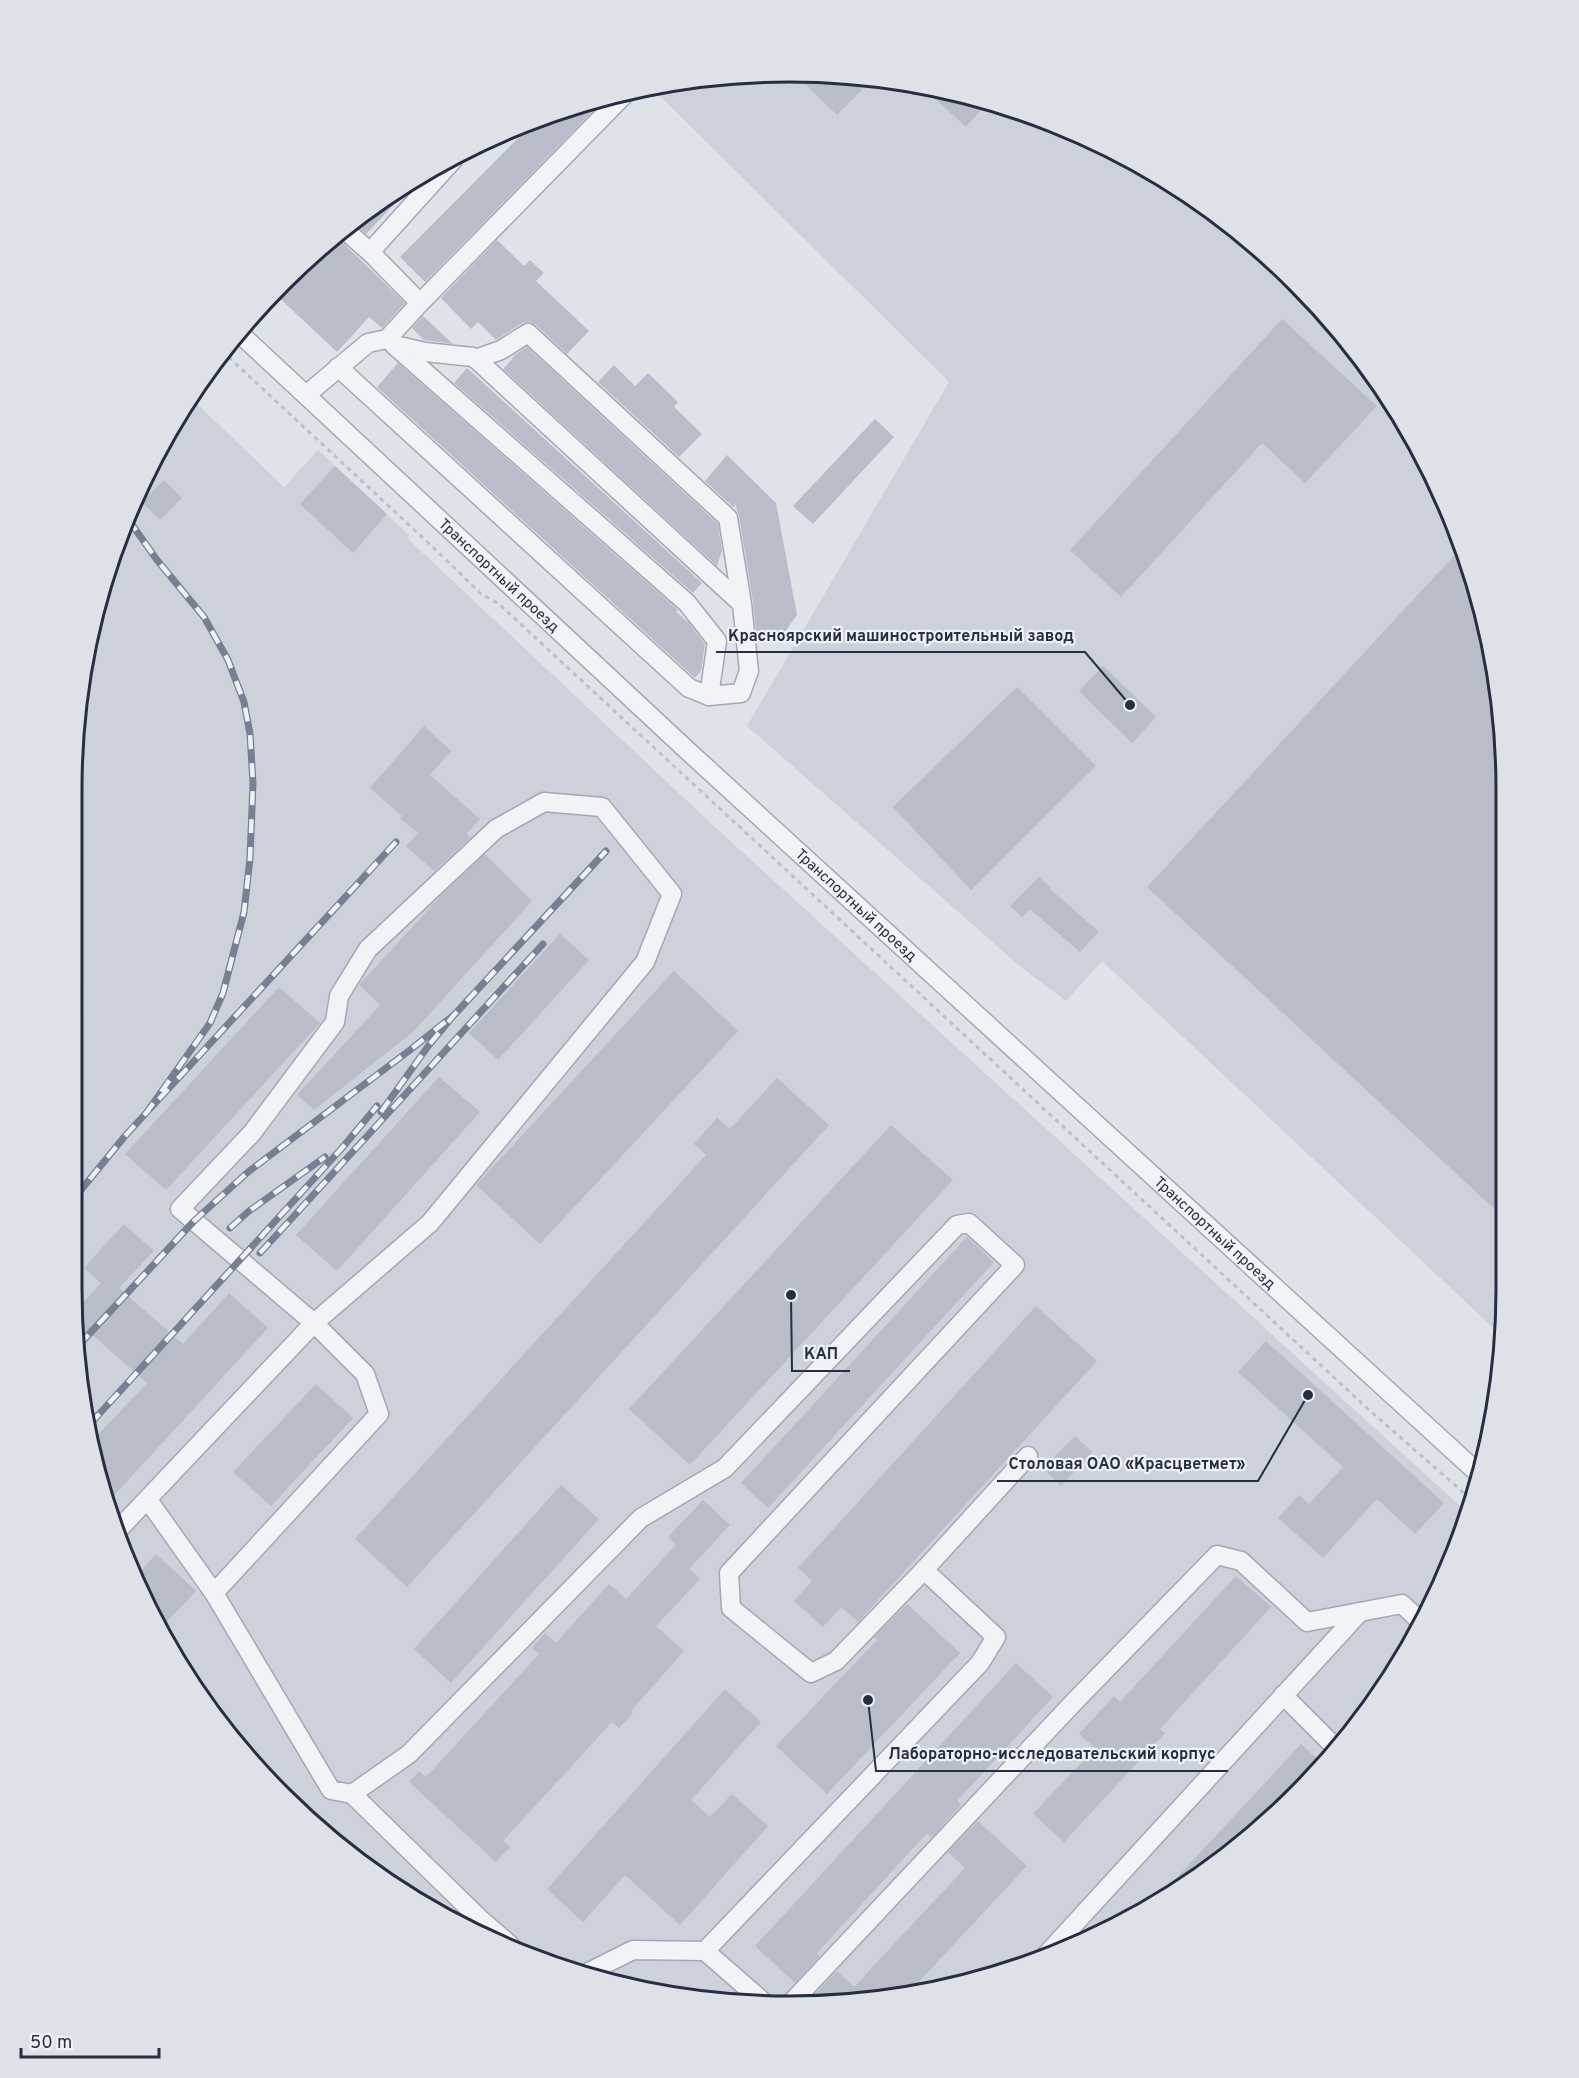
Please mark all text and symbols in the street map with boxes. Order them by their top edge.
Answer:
street label: Транспортный проезд [434,515,563,637]
callout: Красноярский машиностроительный завод [716,618,1085,652]
text: Красноярский машиностроительный завод [728,627,1074,647]
street label: Транспортный проезд [790,846,920,967]
street label: Транспортный проезд [1149,1173,1279,1294]
callout: КАП [792,1337,850,1371]
text: КАП [804,1345,838,1365]
callout: Столовая ОАО «Красцветмет» [997,1447,1258,1481]
text: Столовая ОАО «Красцветмет» [1009,1455,1245,1475]
callout: Лабораторно-исследовательский корпус [876,1737,1228,1771]
text: Лабораторно-исследовательский корпус [888,1745,1216,1765]
scale bar [21,2021,159,2059]
text: 50 m [30,2032,72,2055]

